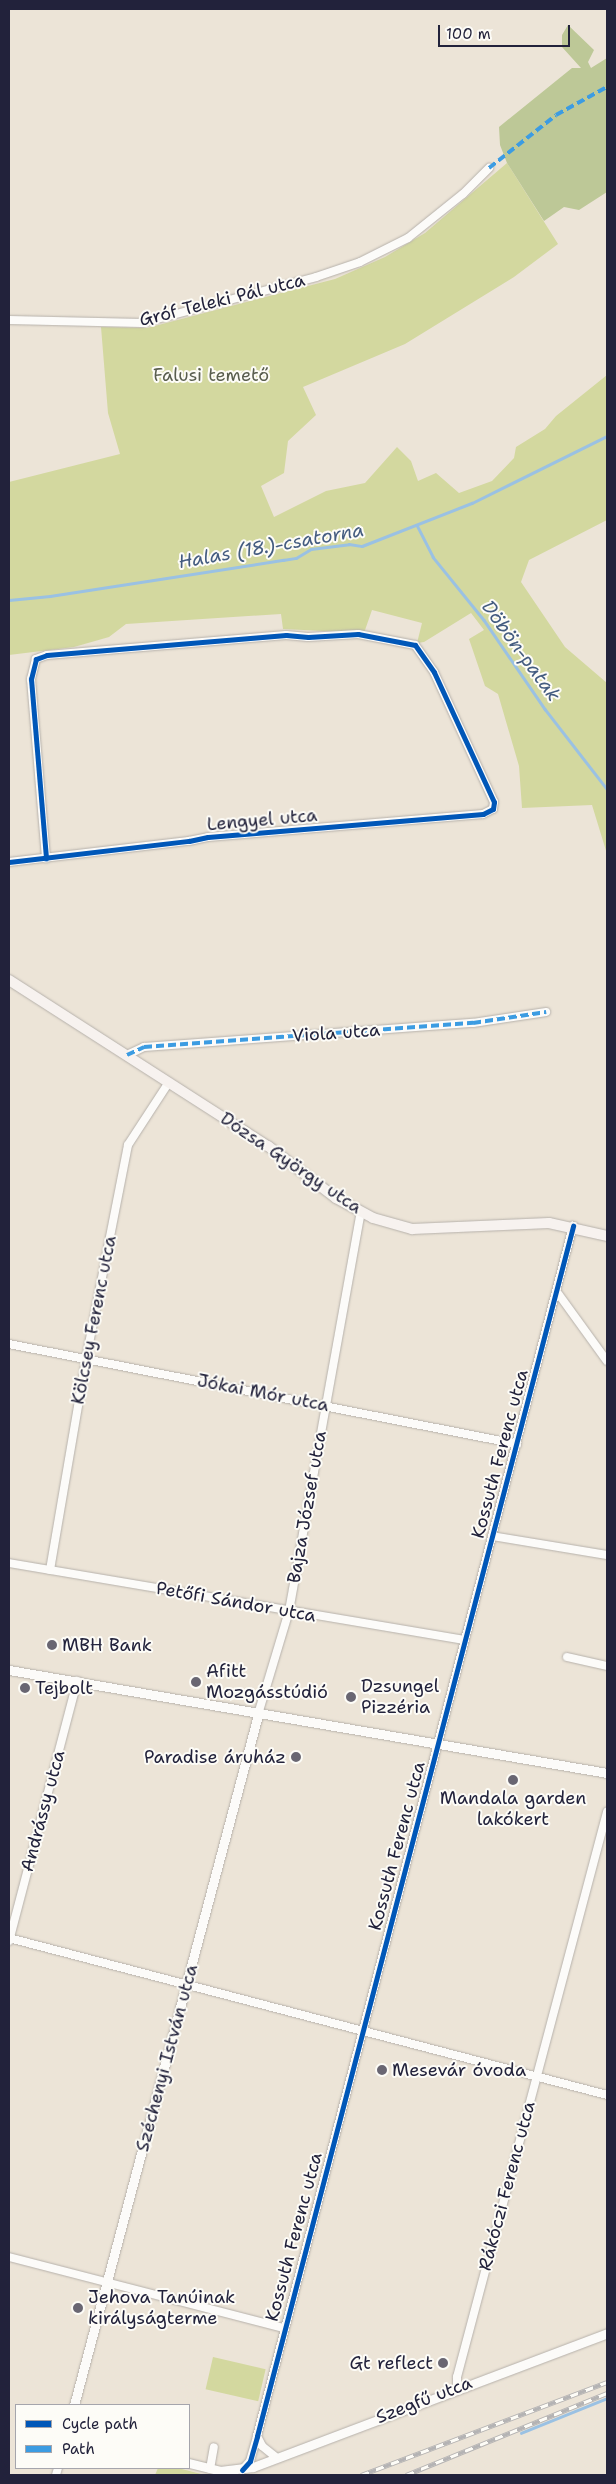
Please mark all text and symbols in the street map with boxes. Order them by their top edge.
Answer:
scale bar [441,15,574,47]
text: 100 m [446,24,491,44]
street label: Gróf Teleki Pál utca [137,269,307,331]
park label: Falusi temető [153,364,269,386]
water label: Halas (18.)-csatorna [176,518,366,574]
water label: Döbön-patak [477,596,565,706]
street label: Lengyel utca [206,804,318,836]
street label: Viola utca [291,1019,381,1047]
street label: Dózsa György utca [216,1108,366,1218]
street label: Kölcsey Ferenc utca [67,1234,121,1406]
street label: Kossuth Ferenc utca [467,1367,533,1541]
street label: Jókai Mór utca [195,1370,331,1416]
street label: Bajza József utca [283,1429,331,1585]
street label: Petőfi Sándor utca [154,1577,318,1627]
place label: MBH Bank [62,1634,152,1656]
marker: MBH Bank [46,1639,58,1651]
place label: Afitt Mozgásstúdió [206,1661,328,1704]
marker: Afitt Mozgásstúdió [190,1676,202,1688]
place label: Dzsungel Pizzéria [361,1676,439,1718]
place label: Tejbolt [35,1677,93,1699]
marker: Tejbolt [19,1682,31,1694]
marker: Dzsungel Pizzéria [345,1691,357,1703]
place label: Paradise áruház [144,1746,286,1768]
street label: Andrássy utca [16,1748,70,1874]
marker: Paradise áruház [290,1751,302,1763]
street label: Kossuth Ferenc utca [364,1759,430,1933]
marker: Mandala garden lakókert [507,1774,519,1786]
place label: Mandala garden lakókert [440,1788,586,1830]
street label: Széchenyi István utca [132,1962,202,2154]
place label: Mesevár óvoda [392,2059,526,2081]
marker: Mesevár óvoda [376,2064,388,2076]
street label: Rákóczi Ferenc utca [474,2099,540,2273]
street label: Kossuth Ferenc utca [261,2150,327,2324]
place label: Jehova Tanúinak királyságterme [88,2287,235,2330]
marker: Jehova Tanúinak királyságterme [72,2302,84,2314]
place label: Gt reflect [349,2352,433,2374]
marker: Gt reflect [437,2357,449,2369]
street label: Szegfű utca [373,2372,475,2428]
legend [15,2404,190,2469]
text: Cycle path [62,2414,138,2434]
text: Path [62,2439,95,2459]

